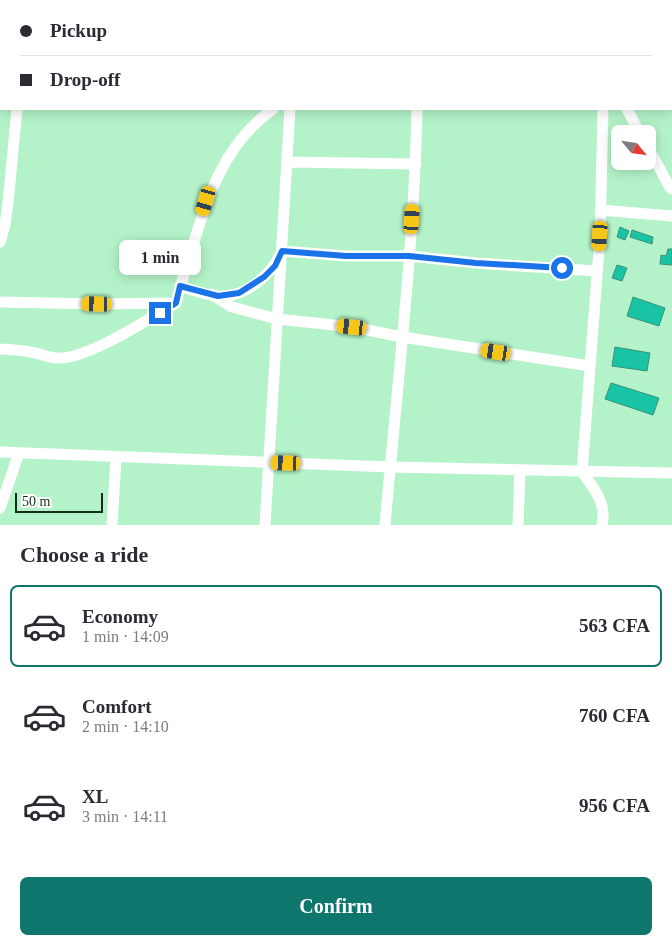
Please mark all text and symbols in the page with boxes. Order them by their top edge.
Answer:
text: Pickup [50,20,107,41]
text: Drop-off [50,69,120,90]
north arrow [611,125,656,170]
map controls [611,125,656,170]
car [194,185,217,217]
car [403,204,420,234]
car [591,221,608,251]
callout: 1 min [119,240,201,276]
text: 1 min [141,249,179,266]
route start [551,257,573,279]
car [81,296,112,312]
route end [149,302,171,324]
car [336,318,367,336]
car [480,342,511,362]
car [270,455,301,471]
scale bar [15,490,102,513]
text: 50 m [22,494,50,509]
text: Choose a ride [20,542,148,567]
icon: car [22,604,67,649]
text: Economy [82,606,158,627]
text: 563 CFA [579,615,650,636]
text: 1 min · 14:09 [82,628,169,645]
icon: car [22,694,67,739]
text: Comfort [82,696,152,717]
text: 760 CFA [579,705,650,726]
text: 2 min · 14:10 [82,718,169,735]
icon: car [22,784,67,829]
text: XL [82,786,108,807]
text: 956 CFA [579,795,650,816]
text: 3 min · 14:11 [82,808,168,825]
button: Confirm [20,877,652,935]

